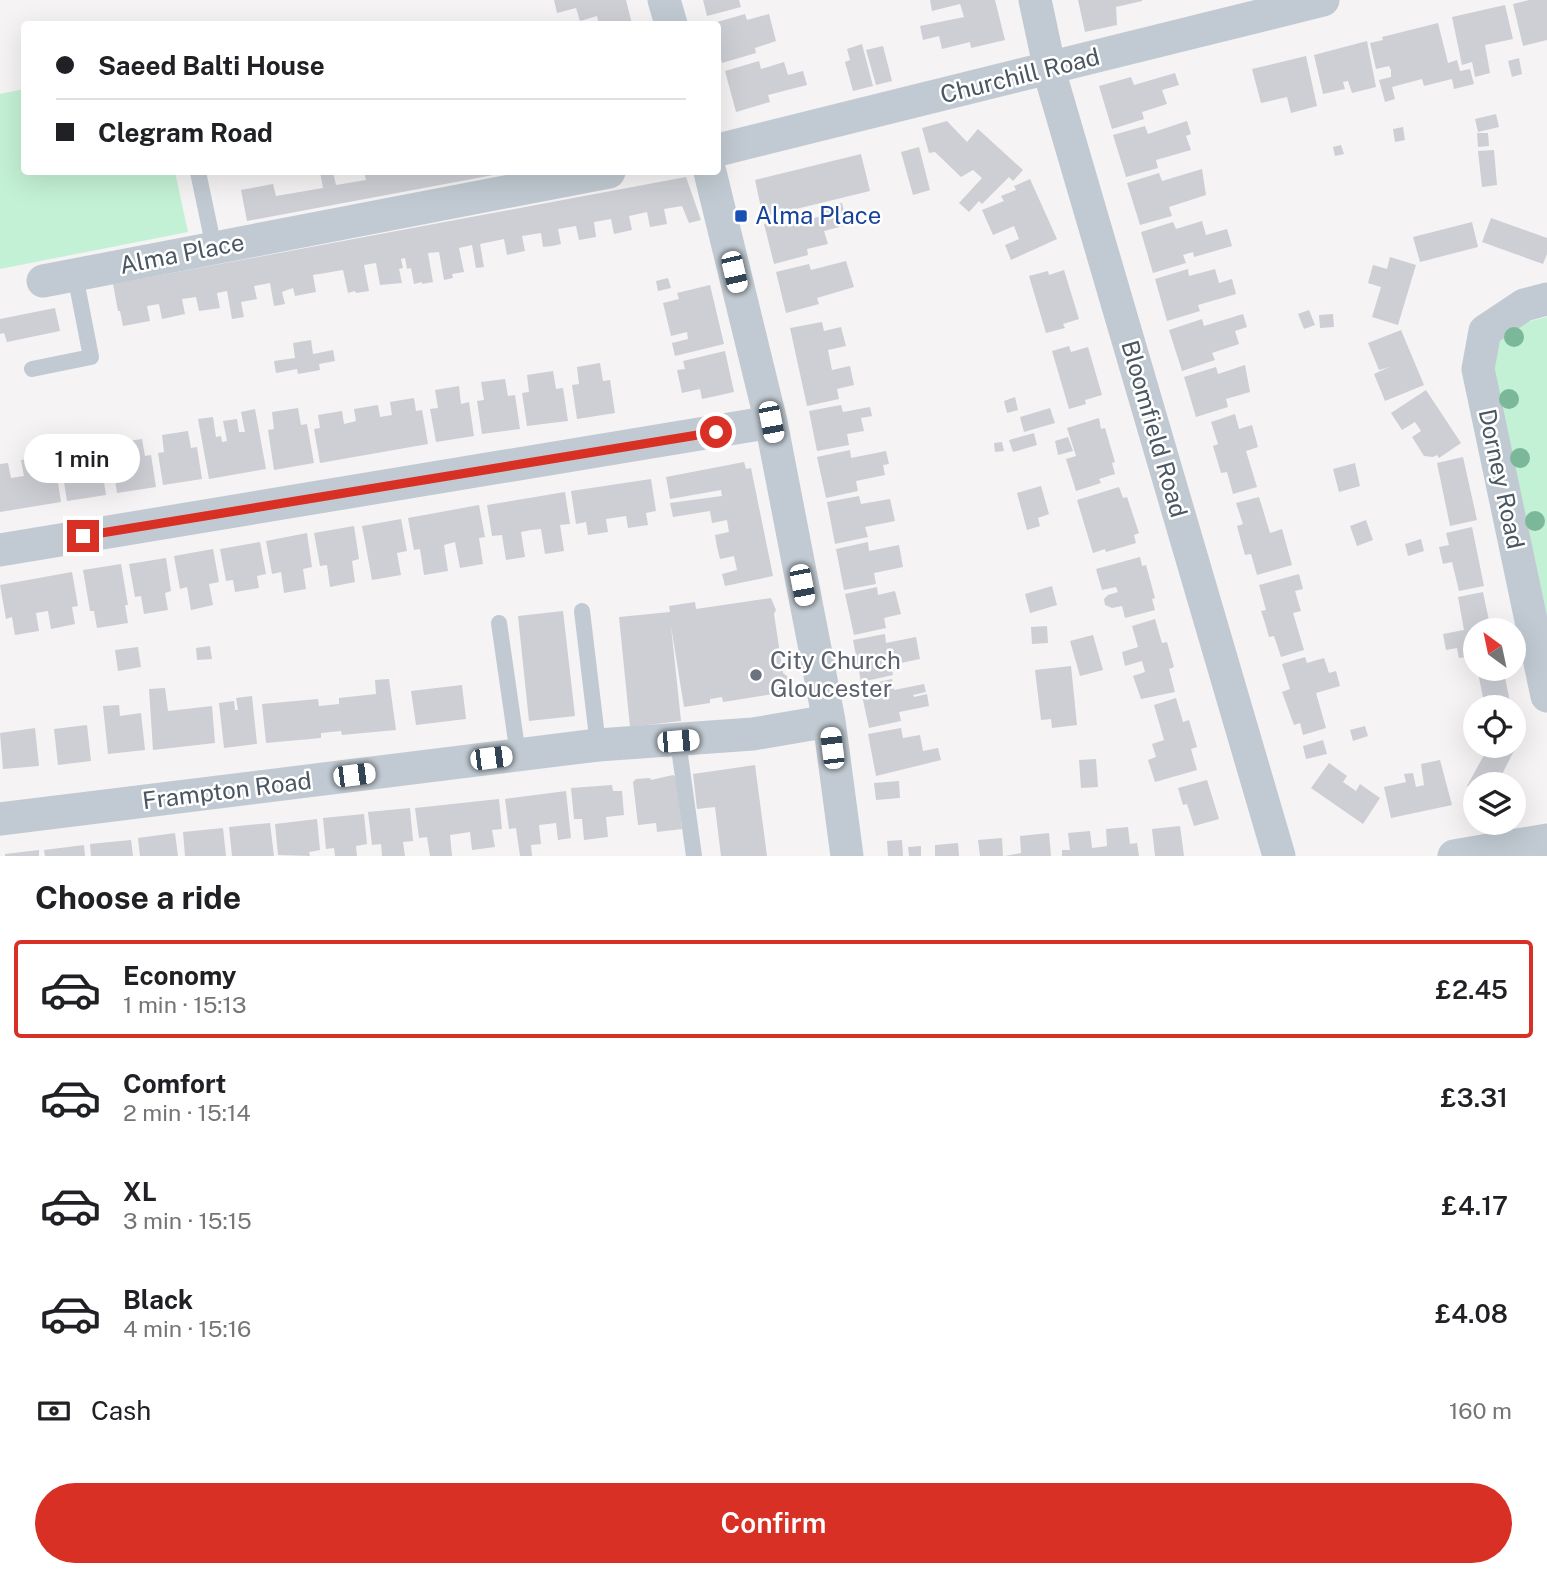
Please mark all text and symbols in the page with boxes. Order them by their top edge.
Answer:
street label: Churchill Road [937,42,1102,108]
text: Saeed Balti House [98,50,325,81]
text: Clegram Road [98,117,273,148]
place label: Alma Place [755,201,881,229]
marker: Alma Place [733,208,749,224]
street label: Alma Place [117,227,246,279]
car [720,249,749,295]
street label: Bloomfield Road [1116,337,1194,520]
car [757,399,786,445]
street label: Dorney Road [1473,406,1530,551]
route start [700,416,732,448]
callout: 1 min [25,434,141,484]
text: 1 min [55,445,109,472]
route end [67,520,99,552]
car [788,562,817,608]
north arrow [1463,618,1526,681]
map controls [1463,618,1526,835]
place label: City Church Gloucester [770,646,901,702]
marker: City Church Gloucester [748,667,764,683]
button: locate [1463,695,1526,758]
car [820,726,845,770]
car [657,729,700,753]
car [469,745,514,771]
car [332,762,377,788]
street label: Frampton Road [141,766,313,814]
button: layers [1463,772,1526,835]
text: Choose a ride [35,879,241,916]
icon: car [39,958,102,1021]
text: Economy [123,960,236,991]
text: £2.45 [1436,974,1508,1005]
text: 1 min · 15:13 [123,991,246,1018]
icon: car [39,1066,102,1129]
text: Comfort [123,1068,226,1099]
text: £3.31 [1440,1082,1508,1113]
text: 2 min · 15:14 [123,1099,251,1126]
icon: car [39,1174,102,1237]
text: XL [123,1176,157,1207]
text: £4.17 [1441,1190,1508,1221]
text: 3 min · 15:15 [123,1207,252,1234]
icon: car [39,1282,102,1345]
text: Black [123,1284,193,1315]
text: £4.08 [1435,1298,1508,1329]
text: 4 min · 15:16 [123,1315,251,1342]
icon: cash [35,1392,73,1430]
text: Cash [91,1395,151,1426]
text: 160 m [1449,1397,1512,1424]
button: Confirm [35,1483,1512,1563]

